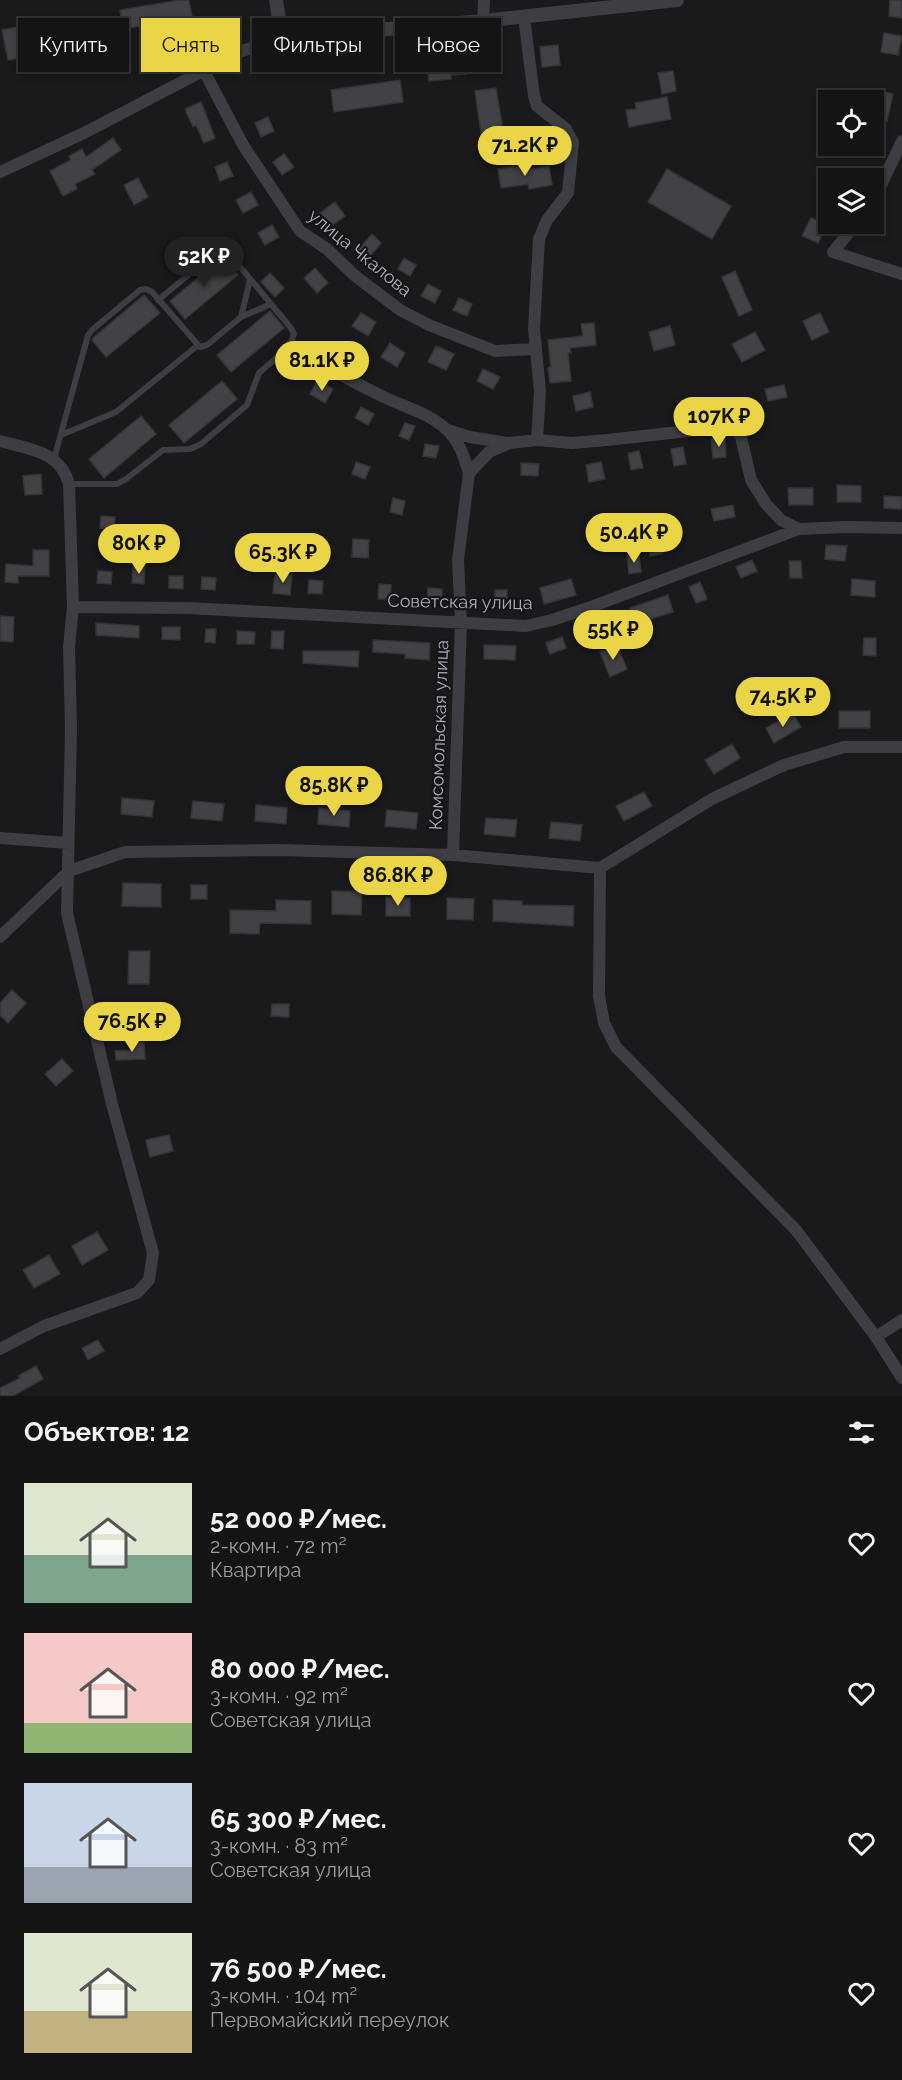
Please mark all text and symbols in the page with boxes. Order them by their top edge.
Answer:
chip: Купить [18,18,129,72]
chip: Снять [141,18,240,72]
chip: Фильтры [252,18,383,72]
chip: Новое [395,18,501,72]
map controls [818,90,884,234]
button: locate [818,90,884,156]
pin: 71.2K ₽ [470,126,580,177]
text: 71.2K ₽ [492,133,558,157]
button: layers [818,168,884,234]
street label: улица Чкалова [304,205,416,301]
pin: 52K ₽ [162,237,246,288]
text: 52K ₽ [178,244,230,268]
pin: 81.1K ₽ [267,341,377,392]
text: 81.1K ₽ [289,348,355,372]
pin: 107K ₽ [670,397,768,448]
text: 107K ₽ [688,404,750,428]
pin: 50.4K ₽ [579,513,689,564]
text: 50.4K ₽ [600,520,668,544]
pin: 80K ₽ [97,524,181,575]
text: 80K ₽ [112,531,166,555]
pin: 65.3K ₽ [228,533,338,584]
text: 65.3K ₽ [249,540,317,564]
street label: Советская улица [387,590,533,613]
pin: 55K ₽ [571,610,655,661]
text: 55K ₽ [587,617,639,641]
street label: Комсомольская улица [425,639,452,830]
pin: 74.5K ₽ [728,677,838,728]
text: 74.5K ₽ [749,684,817,708]
pin: 85.8K ₽ [279,766,389,817]
text: 85.8K ₽ [299,773,369,797]
pin: 86.8K ₽ [343,856,453,907]
text: 86.8K ₽ [363,863,433,887]
pin: 76.5K ₽ [77,1002,187,1053]
text: 76.5K ₽ [98,1009,166,1033]
icon: filters [845,1416,878,1449]
text: Объектов: 12 [24,1417,190,1447]
text: 52 000 ₽/мес. [210,1504,387,1534]
icon: home [72,1507,144,1579]
icon: heart [845,1527,878,1560]
text: 2-комн. · 72 m² [210,1534,346,1558]
text: Квартира [210,1558,301,1582]
text: 80 000 ₽/мес. [210,1654,390,1684]
icon: home [72,1657,144,1729]
icon: heart [845,1677,878,1710]
text: 3-комн. · 92 m² [210,1684,348,1708]
text: Советская улица [210,1708,371,1732]
text: 65 300 ₽/мес. [210,1804,387,1834]
icon: home [72,1807,144,1879]
icon: heart [845,1827,878,1860]
text: 3-комн. · 83 m² [210,1834,348,1858]
text: Советская улица [210,1858,371,1882]
text: 76 500 ₽/мес. [210,1954,387,1984]
icon: home [72,1957,144,2029]
icon: heart [845,1977,878,2010]
text: 3-комн. · 104 m² [210,1984,357,2008]
text: Первомайский переулок [210,2008,449,2032]

